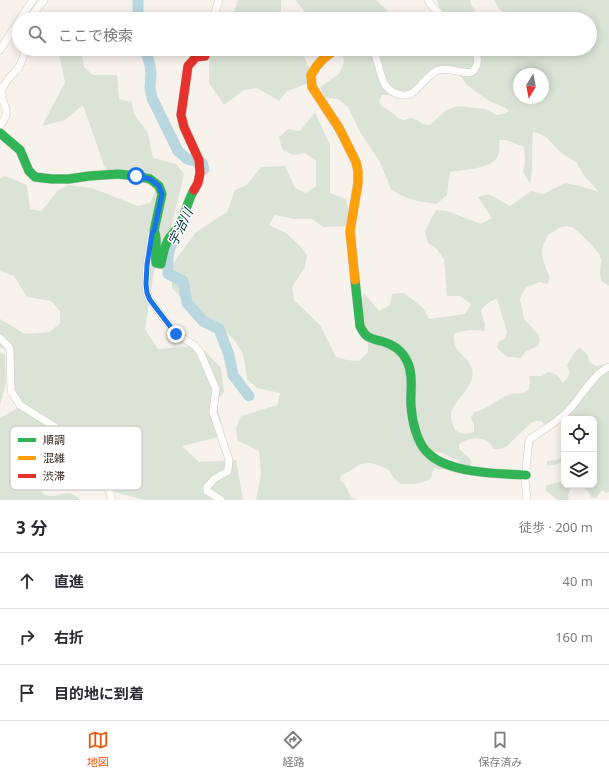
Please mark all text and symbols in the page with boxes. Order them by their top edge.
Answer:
search box [12,12,597,56]
icon: search [26,23,48,45]
text: ここで検索 [58,25,133,45]
north arrow [513,68,549,104]
route start [127,167,145,185]
water label: 宇治川 [163,204,198,248]
route end [167,325,185,343]
map controls [561,416,597,488]
button: locate [561,416,597,452]
legend [10,426,142,490]
text: 順調 [43,432,65,447]
text: 混雑 [43,450,65,465]
button: layers [561,452,597,488]
text: 渋滞 [43,468,65,483]
text: 3 分 [16,516,47,539]
text: 徒歩 · 200 m [519,518,593,536]
icon: ahead [16,570,38,592]
text: 直進 [54,571,84,591]
text: 40 m [563,572,593,590]
icon: right [16,626,38,648]
text: 右折 [54,627,84,647]
text: 160 m [555,628,593,646]
icon: arrive [16,682,38,704]
text: 目的地に到着 [54,683,144,703]
tab: 地図 [87,729,109,769]
tab: 経路 [282,729,304,769]
tab: 保存済み [478,729,522,769]

